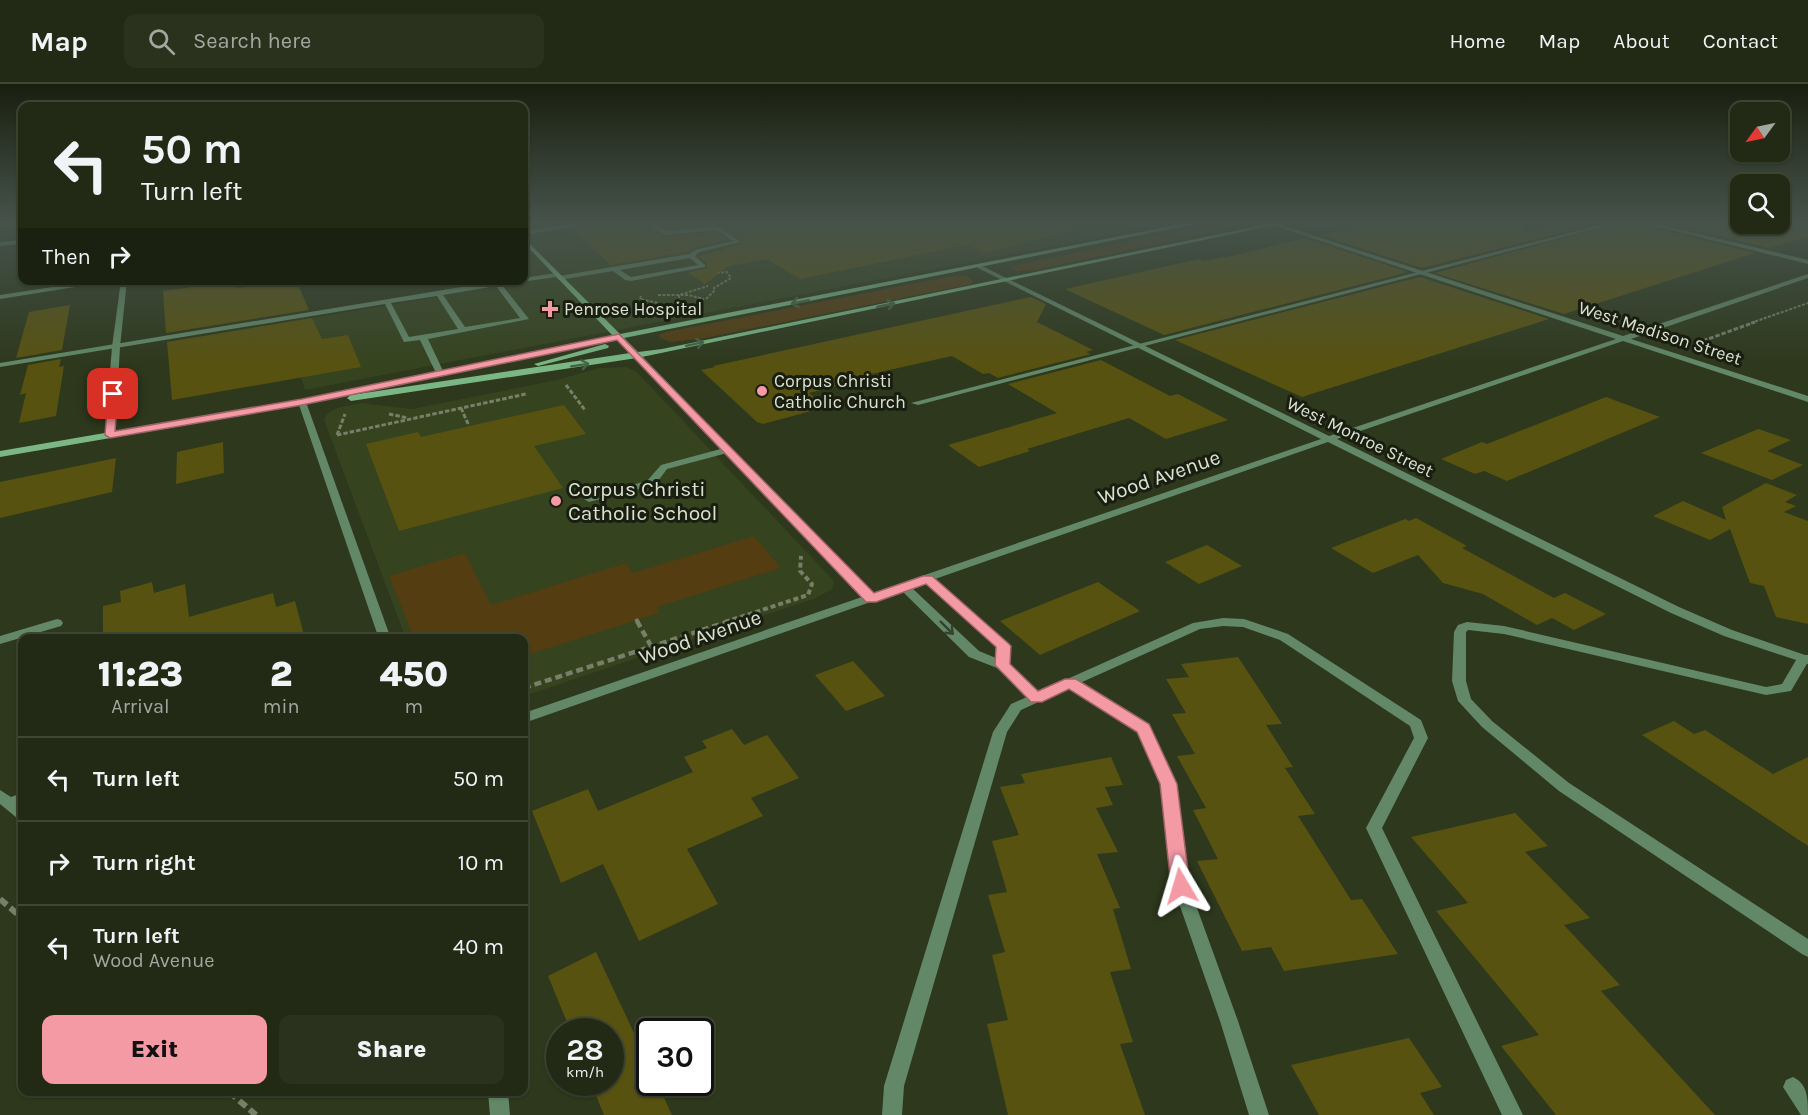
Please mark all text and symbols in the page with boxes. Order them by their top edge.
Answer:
search box [124,14,544,68]
text: Map [30,25,88,58]
icon: search [145,25,178,58]
text: Search here [193,28,311,54]
text: Home [1450,29,1506,53]
text: Map [1539,29,1580,53]
text: About [1613,29,1670,53]
text: Contact [1703,29,1778,53]
north arrow [1730,102,1790,162]
map controls [1730,102,1790,234]
text: 50 m [141,124,243,174]
icon: left [42,126,120,204]
button: search [1730,174,1790,234]
text: Turn left [141,175,242,207]
icon: right [103,240,136,273]
text: Then [42,244,91,270]
street label: West Madison Street [1576,296,1745,370]
one-way arrow [790,297,810,308]
place label: Penrose Hospital [564,298,702,320]
one-way arrow [875,299,895,310]
marker: Penrose Hospital [541,300,559,318]
one-way arrow [685,338,704,350]
one-way arrow [570,359,590,370]
pin [87,368,138,419]
place label: Corpus Christi Catholic Church [774,370,906,413]
icon: arrive [96,377,129,410]
marker: Corpus Christi Catholic Church [755,384,769,398]
street label: West Monroe Street [1283,392,1437,482]
street label: Wood Avenue [1095,445,1223,509]
place label: Corpus Christi Catholic School [568,477,717,525]
marker: Corpus Christi Catholic School [549,494,563,508]
street label: Wood Avenue [636,605,764,669]
one-way arrow [939,620,954,635]
text: 11:23 [98,653,183,695]
text: 2 [270,653,293,695]
text: 450 [379,653,448,695]
text: Arrival [111,695,170,718]
text: min [263,695,300,718]
text: m [404,695,423,718]
icon: left [42,763,75,796]
text: Turn left [93,766,180,792]
text: 50 m [453,766,504,792]
icon: right [42,847,75,880]
text: Turn right [93,850,196,876]
text: 10 m [458,850,504,876]
position arrow [1149,854,1213,918]
text: Turn left [93,923,180,949]
icon: left [42,931,75,964]
text: 40 m [453,934,504,960]
text: Wood Avenue [93,949,215,972]
button: Exit [42,1015,267,1084]
button: Share [279,1015,504,1084]
speed limit sign: 30 [636,1018,714,1096]
text: 28 [566,1032,604,1068]
text: km/h [566,1063,604,1081]

